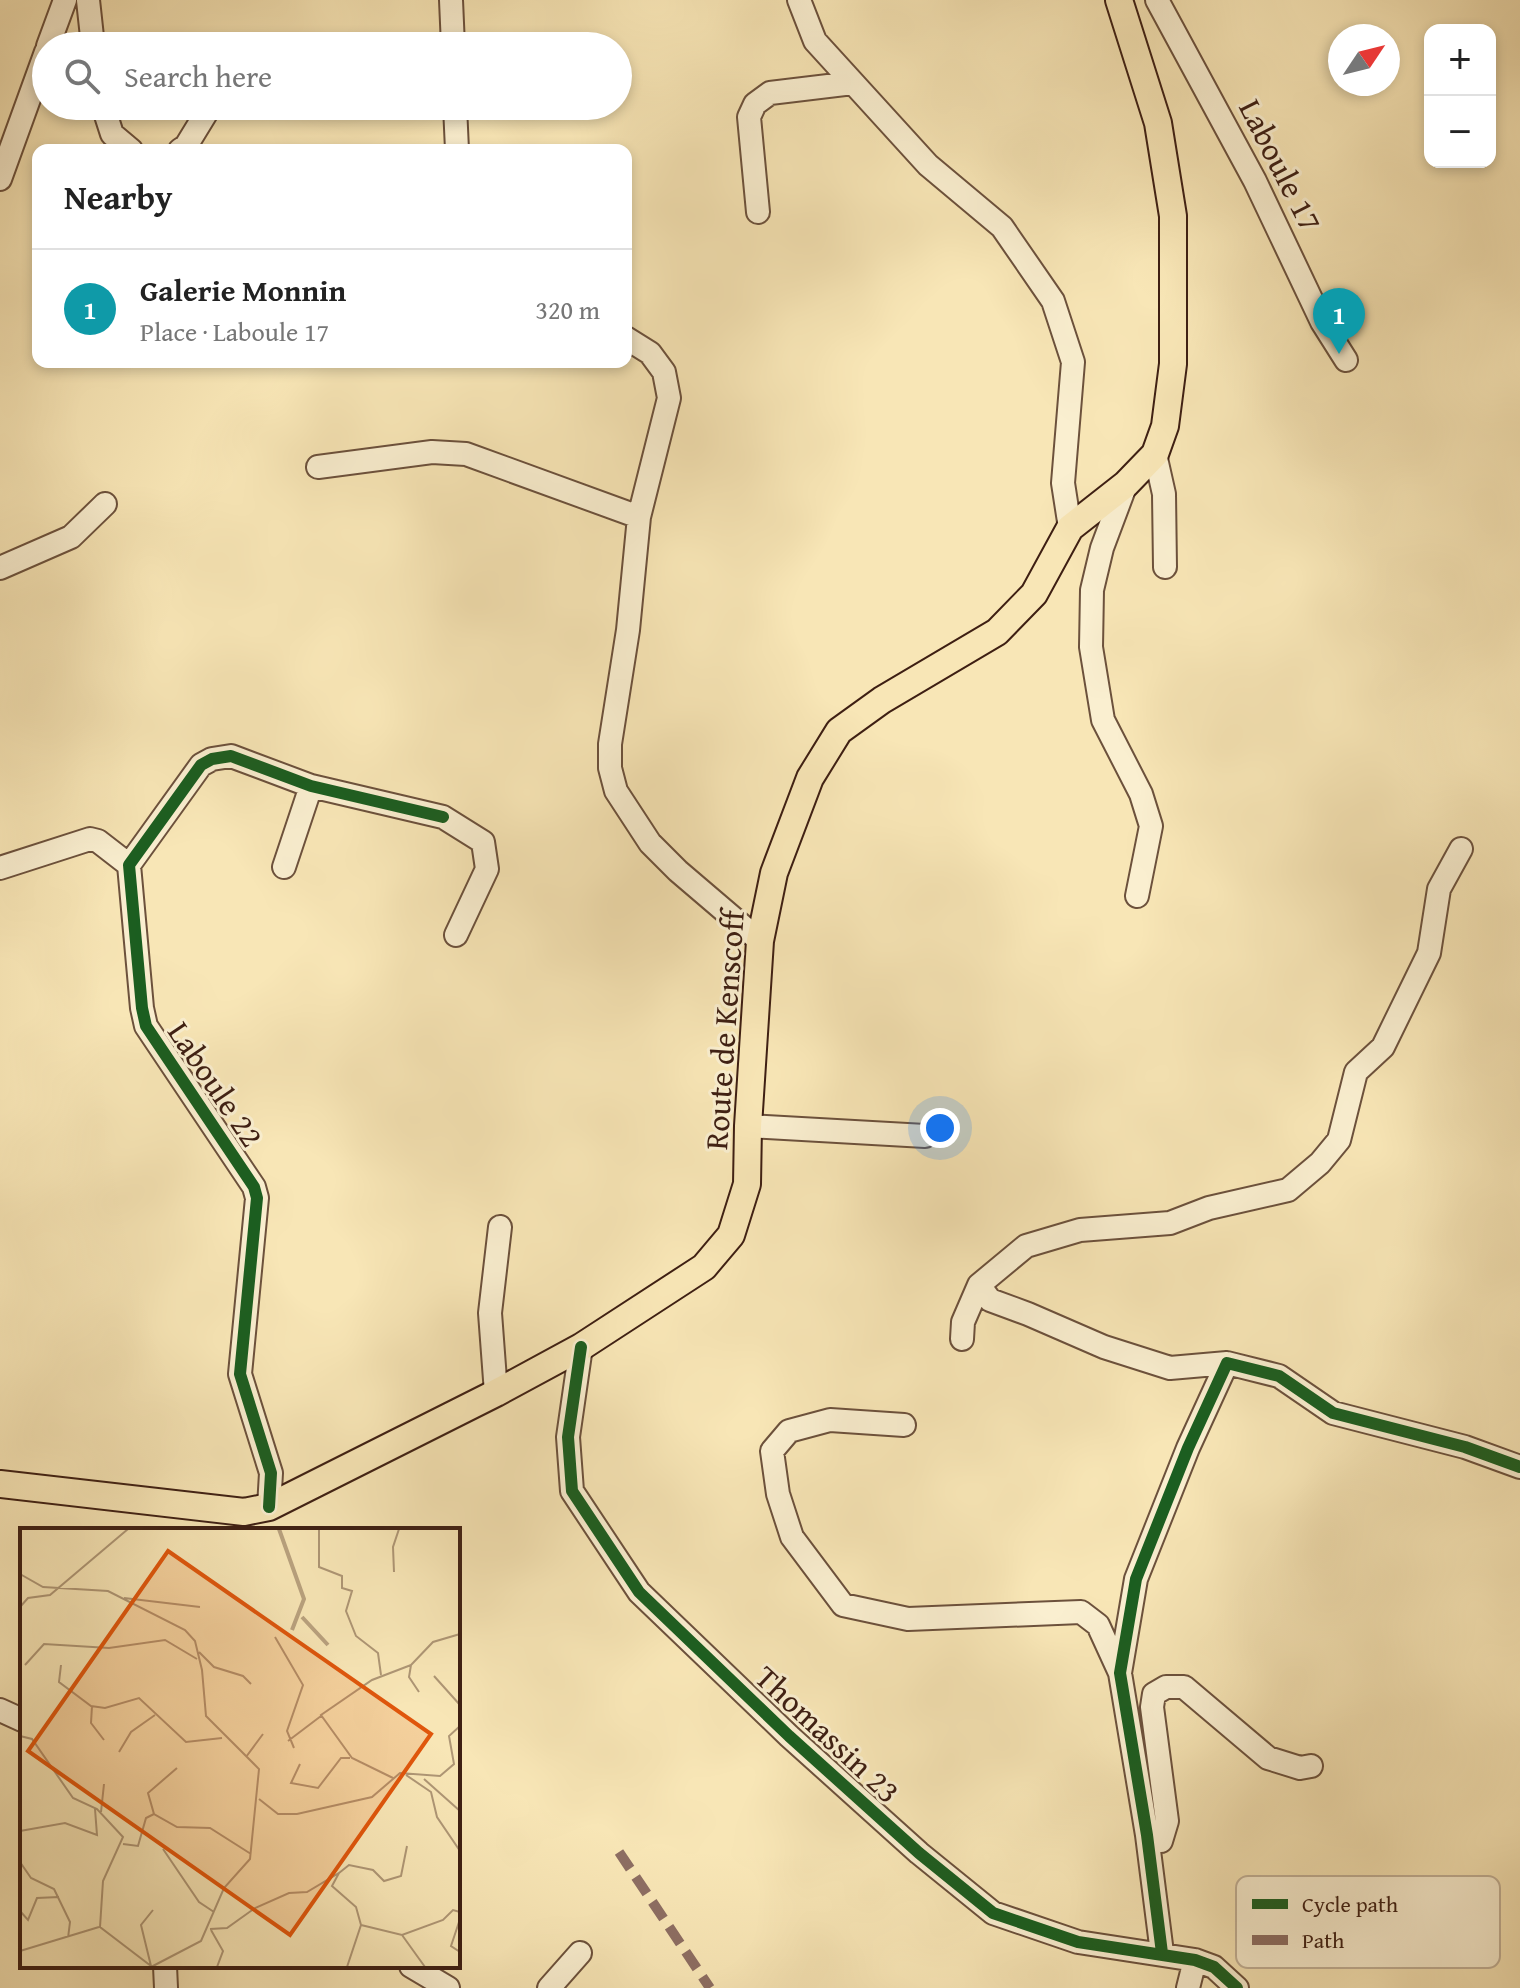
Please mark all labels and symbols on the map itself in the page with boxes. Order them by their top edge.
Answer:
north arrow [1328,24,1400,96]
street label: Laboule 17 [1228,91,1334,239]
pin: 1 [1313,288,1365,354]
street label: Route de Kenscoff [692,905,756,1151]
street label: Laboule 22 [157,1012,275,1156]
your location [920,1108,960,1148]
inset map [20,1528,460,1968]
street label: Thomassin 23 [745,1654,911,1814]
legend [1236,1876,1500,1968]
text: Cycle path [1302,1888,1399,1920]
text: Path [1302,1924,1345,1956]

